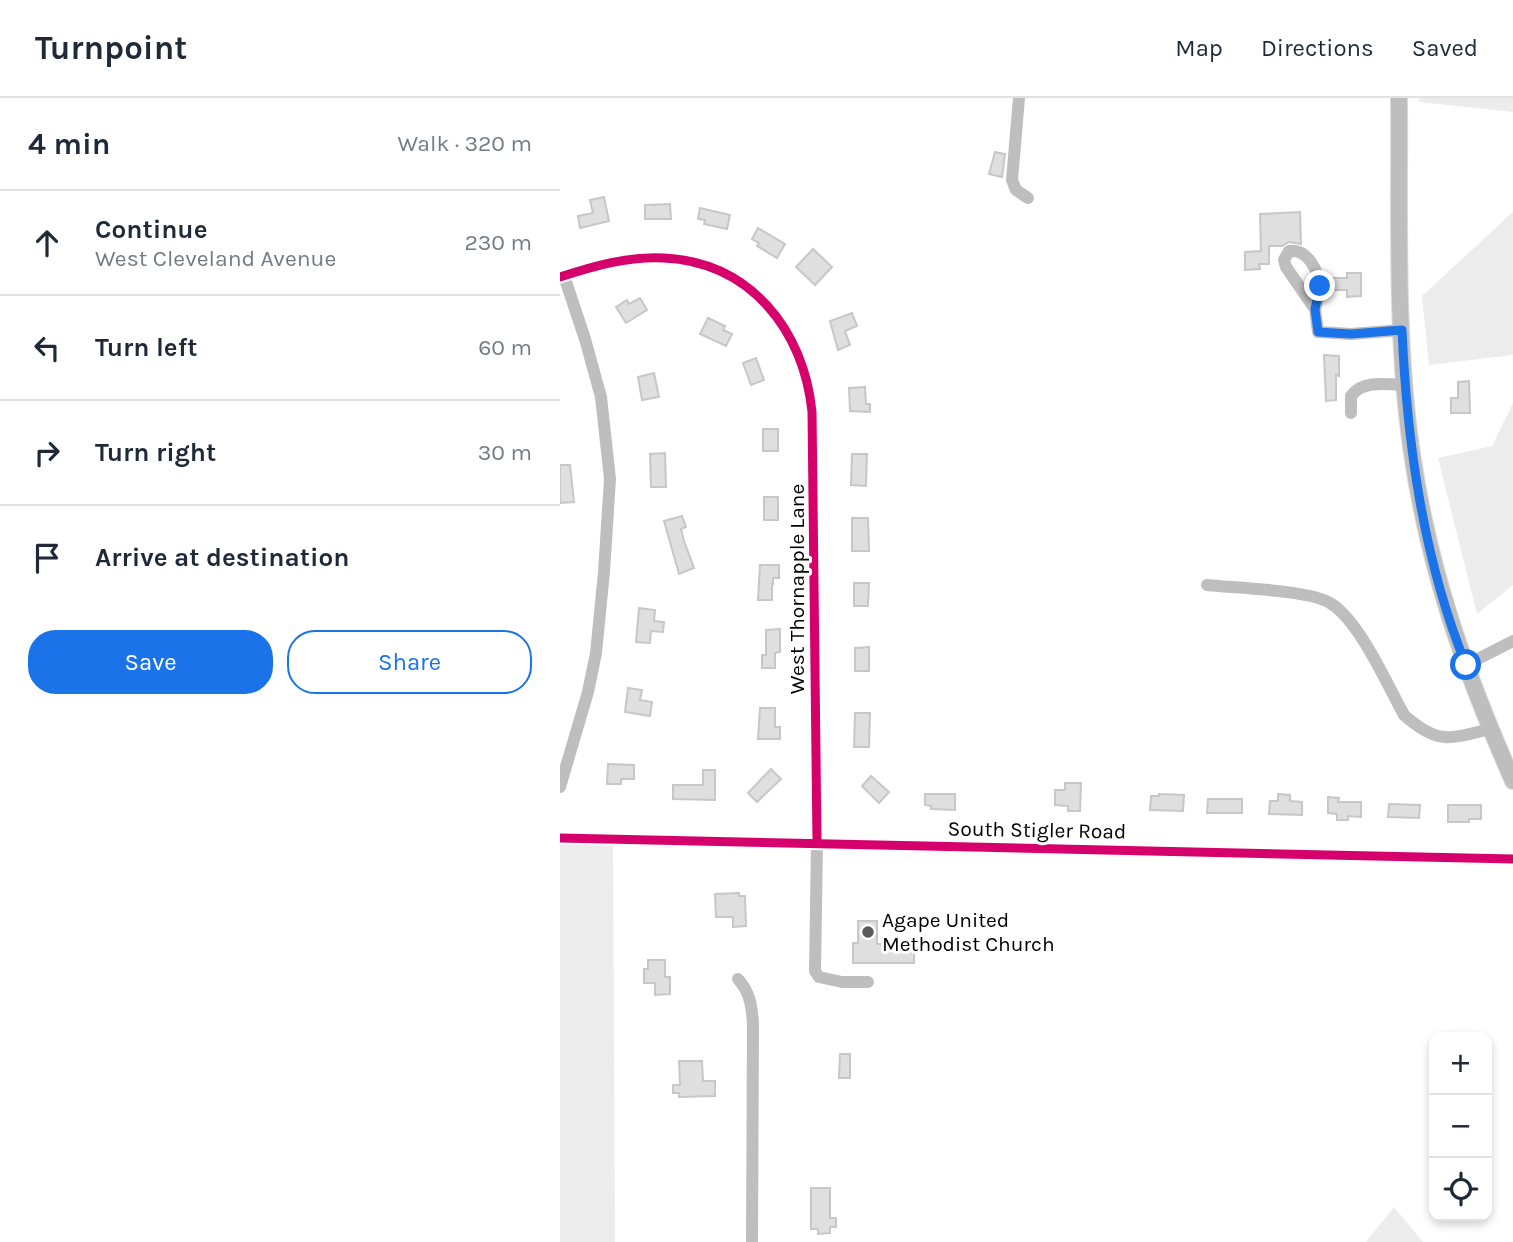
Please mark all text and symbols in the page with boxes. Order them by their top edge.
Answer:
text: Turnpoint [35,29,187,67]
text: Map [1175,34,1223,62]
text: Directions [1261,34,1374,62]
text: Saved [1412,34,1478,62]
text: 4 min [28,126,110,162]
text: Walk · 320 m [398,130,532,157]
text: Continue [95,214,207,245]
icon: ahead [28,224,66,262]
text: 230 m [464,229,532,256]
text: West Cleveland Avenue [95,245,336,272]
route end [1304,270,1335,301]
icon: left [28,329,66,367]
text: Turn left [95,332,197,363]
text: 60 m [478,334,532,361]
icon: right [28,434,66,472]
text: Turn right [95,437,216,468]
text: 30 m [478,439,532,466]
street label: West Thornapple Lane [785,484,809,694]
icon: arrive [28,539,66,577]
text: Arrive at destination [95,542,349,573]
button: Save [28,630,273,694]
button: Share [287,630,532,694]
route start [1450,649,1481,680]
street label: South Stigler Road [947,816,1127,844]
place label: Agape United Methodist Church [882,908,1055,956]
marker: Agape United Methodist Church [860,924,876,940]
map controls [1429,1032,1492,1221]
button: + [1429,1032,1492,1095]
button: − [1429,1095,1492,1158]
button: locate [1429,1158,1492,1221]

